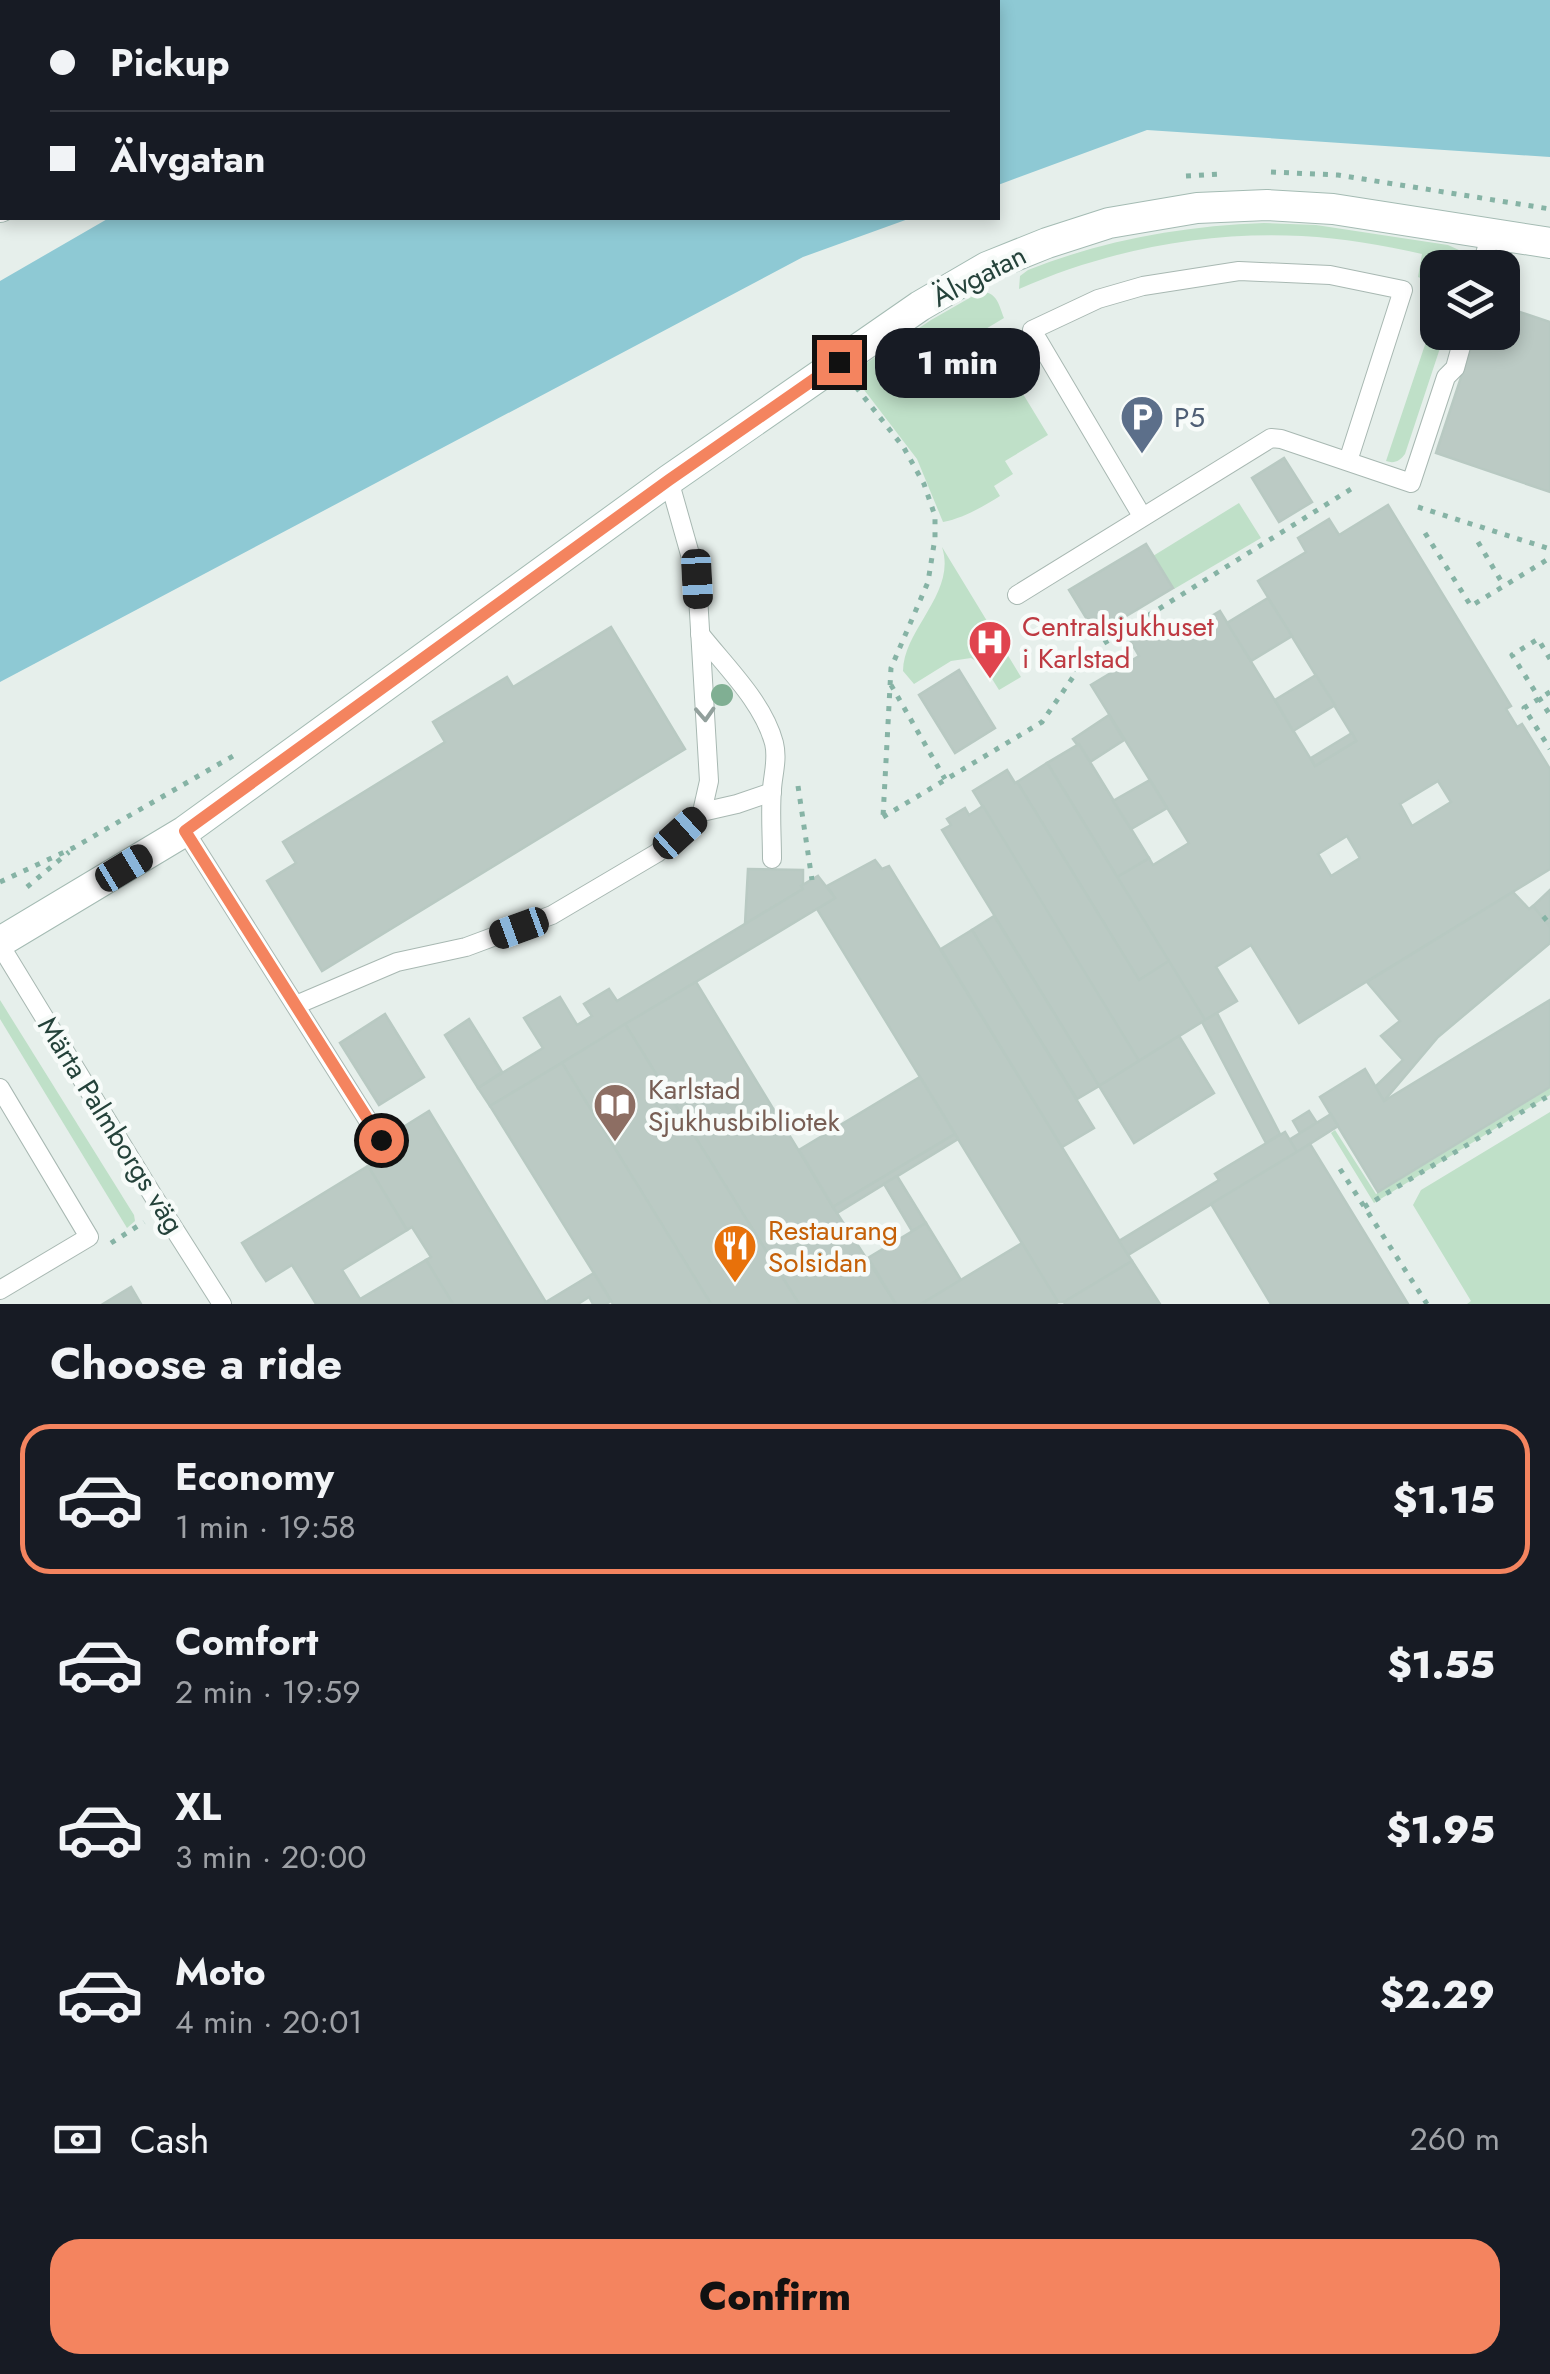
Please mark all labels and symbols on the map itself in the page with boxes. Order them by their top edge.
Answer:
street label: Älvgatan [925,235,1033,317]
callout: 1 min [874,327,1039,397]
route end [817,340,862,385]
parking icon: P5 [1119,394,1165,455]
place label: P5 [1174,397,1205,438]
car [680,548,714,610]
place label: Centralsjukhuset i Karlstad [1022,606,1214,679]
hospital icon: Centralsjukhuset i Karlstad [967,619,1013,680]
one-way arrow [694,706,715,722]
car [648,802,712,864]
car [91,840,157,896]
car [486,904,552,952]
street label: Märta Palmborgs väg [28,1009,194,1241]
place label: Karlstad Sjukhusbibliotek [648,1069,840,1142]
library icon: Karlstad Sjukhusbibliotek [592,1082,638,1143]
route start [359,1118,404,1163]
place label: Restaurang Solsidan [768,1210,898,1283]
restaurant icon: Restaurang Solsidan [712,1223,758,1284]

